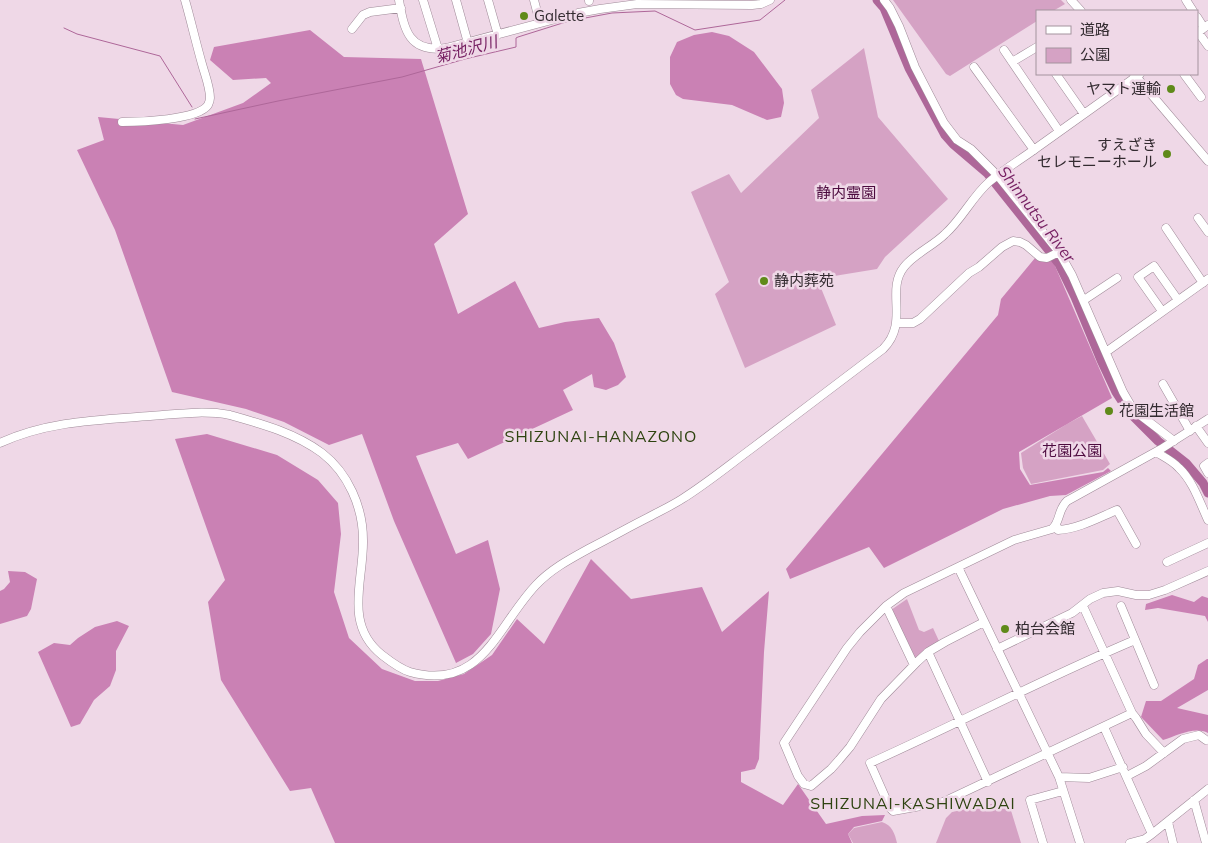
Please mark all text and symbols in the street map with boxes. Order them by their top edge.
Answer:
place label: Galette [534,6,584,25]
marker: Galette [518,10,530,22]
legend [1036,10,1198,75]
text: 道路 [1080,20,1110,39]
water label: 菊池沢川 [432,31,501,67]
text: 公園 [1080,45,1110,64]
place label: ヤマト運輸 [1086,79,1161,98]
marker: ヤマト運輸 [1165,83,1177,95]
place label: すえざき セレモニーホール [1037,135,1157,171]
marker: すえざき セレモニーホール [1161,148,1173,160]
water label: Shinnutsu River [994,162,1081,267]
park label: 静内霊園 [816,183,876,202]
place label: 静内葬苑 [774,271,834,290]
marker: 静内葬苑 [758,275,770,287]
place label: 花園生活館 [1119,401,1194,420]
marker: 花園生活館 [1103,405,1115,417]
district label: SHIZUNAI-HANAZONO [505,426,697,446]
park label: 花園公園 [1042,441,1102,460]
place label: 柏台会館 [1015,619,1075,638]
marker: 柏台会館 [999,623,1011,635]
district label: SHIZUNAI-KASHIWADAI [810,793,1016,813]

